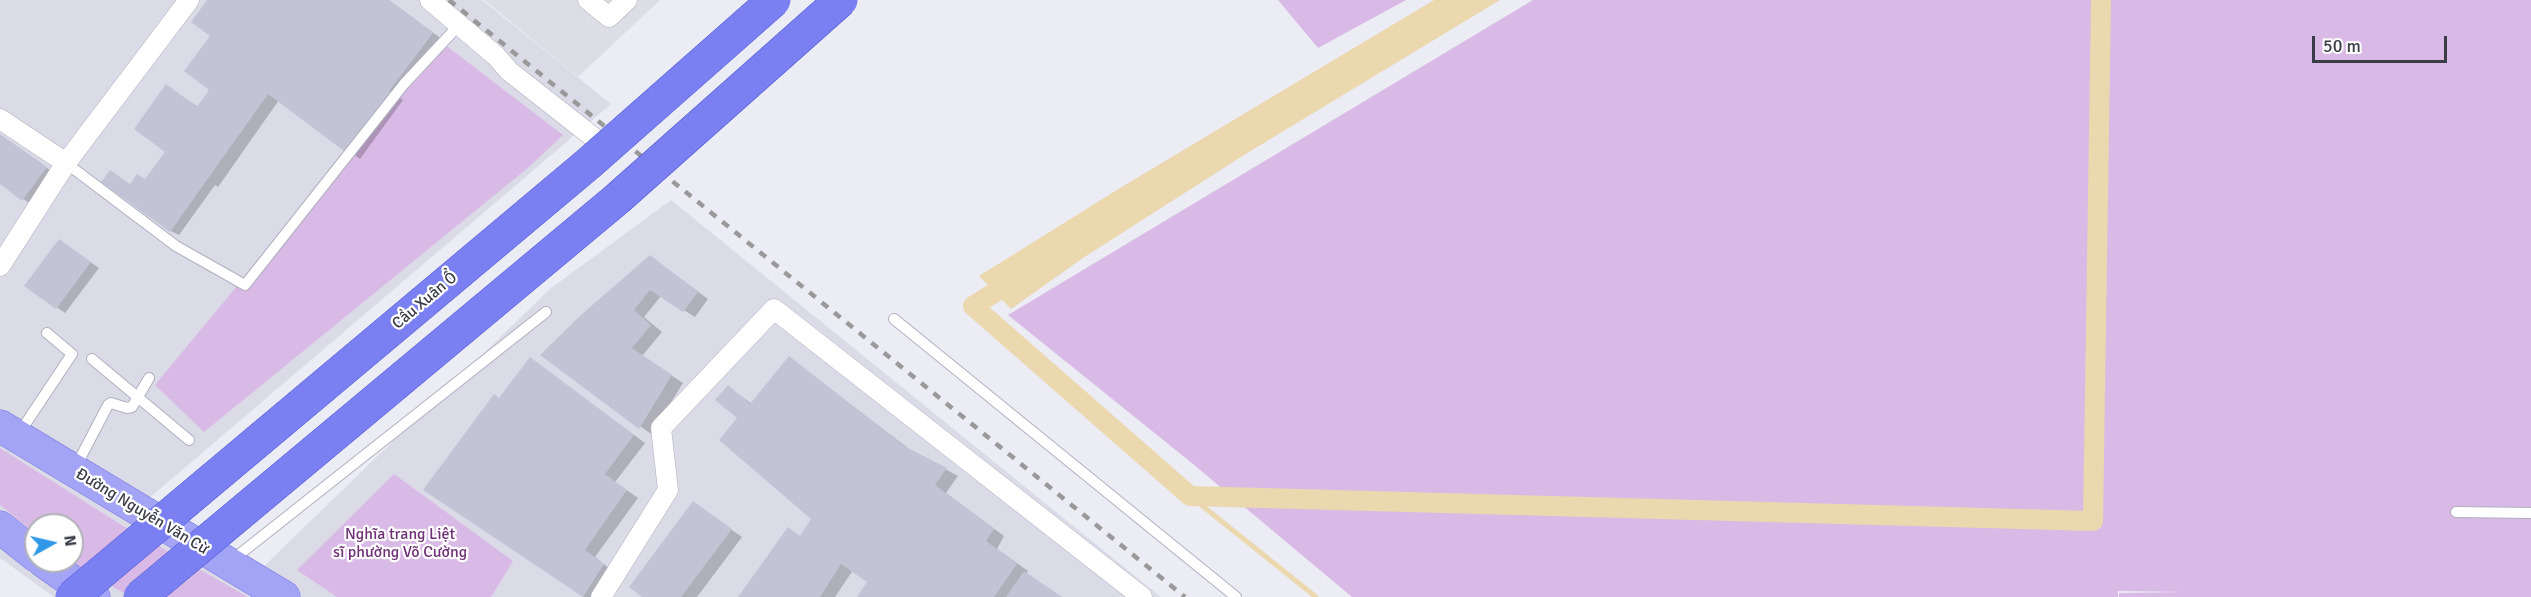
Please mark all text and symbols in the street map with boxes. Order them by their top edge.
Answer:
scale bar [2315,24,2450,62]
text: 50 m [2323,35,2361,57]
street label: Cầu Xuân Ổ [389,268,461,334]
street label: Đường Nguyễn Văn Cừ [72,465,212,559]
north arrow [24,513,84,573]
park label: Nghĩa trang Liệt sĩ phường Võ Cường [333,525,467,563]
text: N [59,534,81,548]

